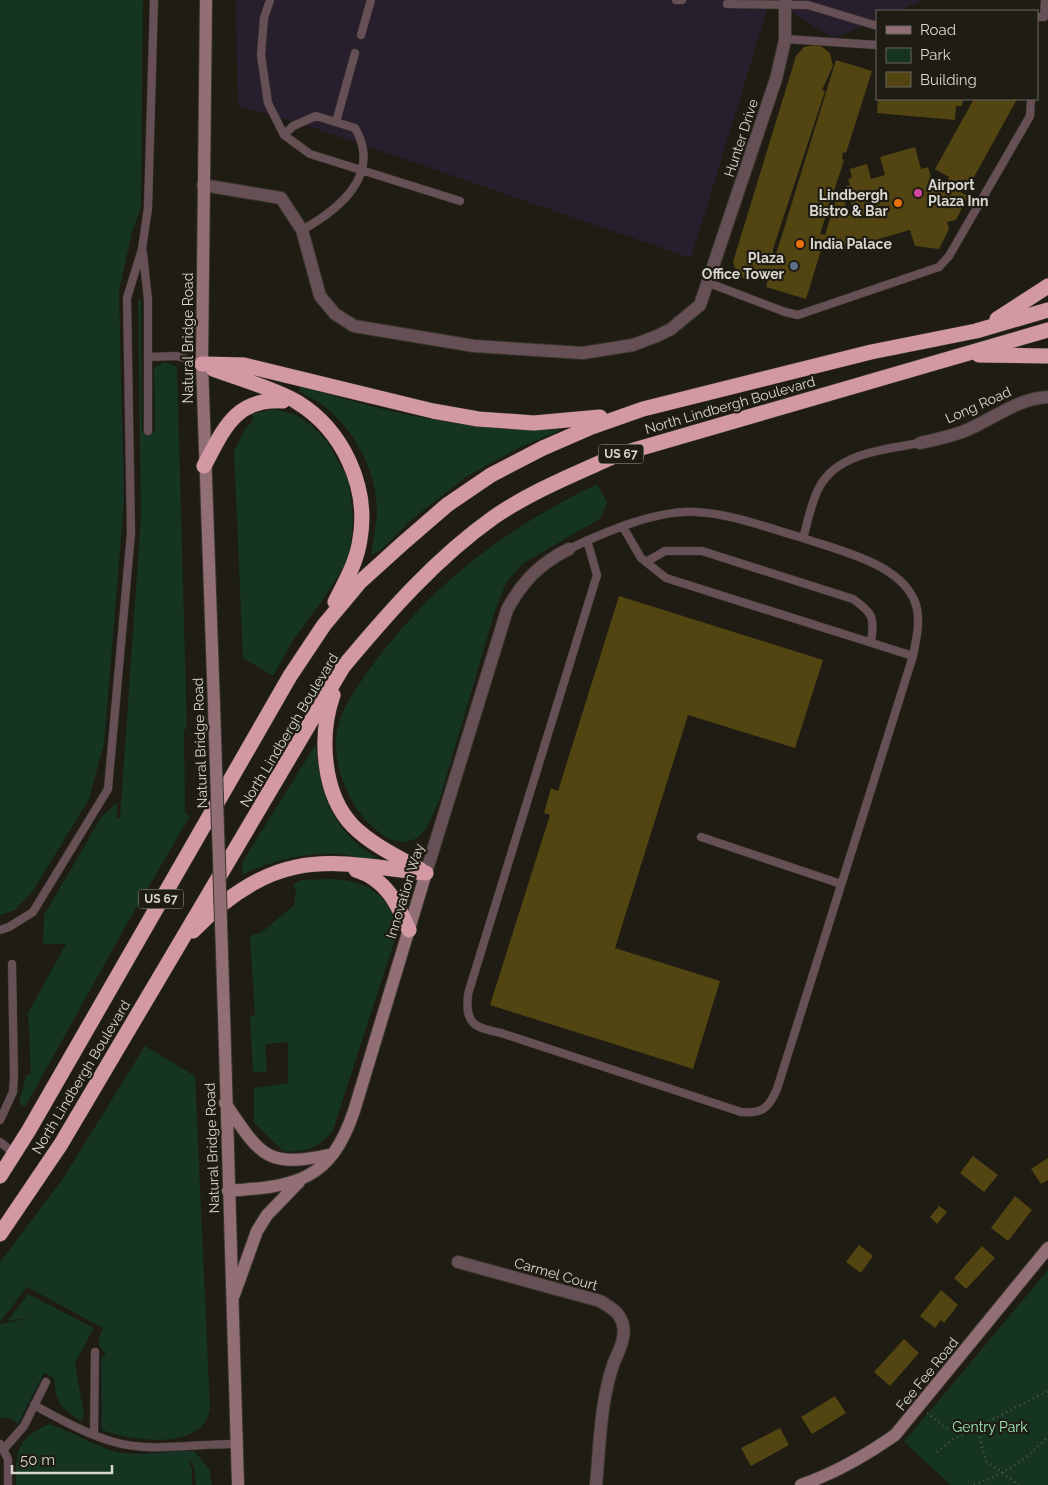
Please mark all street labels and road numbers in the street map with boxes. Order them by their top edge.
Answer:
street label: Hunter Drive [721,97,761,179]
street label: Natural Bridge Road [180,273,196,403]
street label: North Lindbergh Boulevard [643,373,817,437]
street label: Long Road [943,383,1013,427]
road number: US 67 [598,444,644,464]
street label: North Lindbergh Boulevard [237,650,341,810]
street label: Natural Bridge Road [190,677,210,809]
street label: Innovation Way [383,841,427,941]
road number: US 67 [138,890,184,909]
street label: North Lindbergh Boulevard [29,997,133,1157]
street label: Natural Bridge Road [202,1082,222,1214]
street label: Carmel Court [512,1254,600,1294]
street label: Fee Fee Road [893,1334,961,1414]

